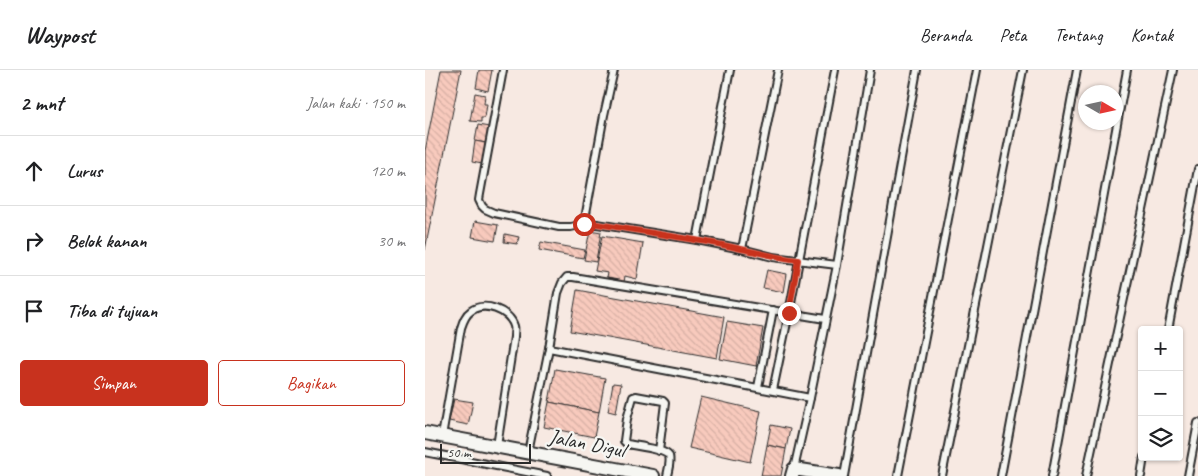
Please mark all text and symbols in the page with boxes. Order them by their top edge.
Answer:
text: Waypost [25,20,95,50]
text: Beranda [920,24,971,46]
text: Peta [999,24,1026,46]
text: Tentang [1054,24,1103,46]
text: Kontak [1131,24,1173,46]
north arrow [1078,85,1123,130]
text: 2 mnt [20,90,63,116]
text: Jalan kaki · 150 m [307,93,405,113]
icon: ahead [20,157,48,185]
text: Lurus [67,159,102,183]
text: 120 m [371,161,405,181]
route start [573,213,596,236]
icon: right [20,227,48,255]
text: Belok kanan [67,229,146,253]
text: 30 m [378,231,405,251]
icon: arrive [20,297,48,325]
text: Tiba di tujuan [67,299,157,323]
route end [778,302,801,325]
map controls [1138,326,1183,461]
button: + [1138,326,1183,371]
button: Simpan [20,360,208,406]
button: Bagikan [218,360,405,406]
button: − [1138,371,1183,416]
button: layers [1138,416,1183,461]
street label: Jalan Digul [546,423,631,464]
scale bar [440,441,531,464]
text: 50 m [447,444,471,461]

